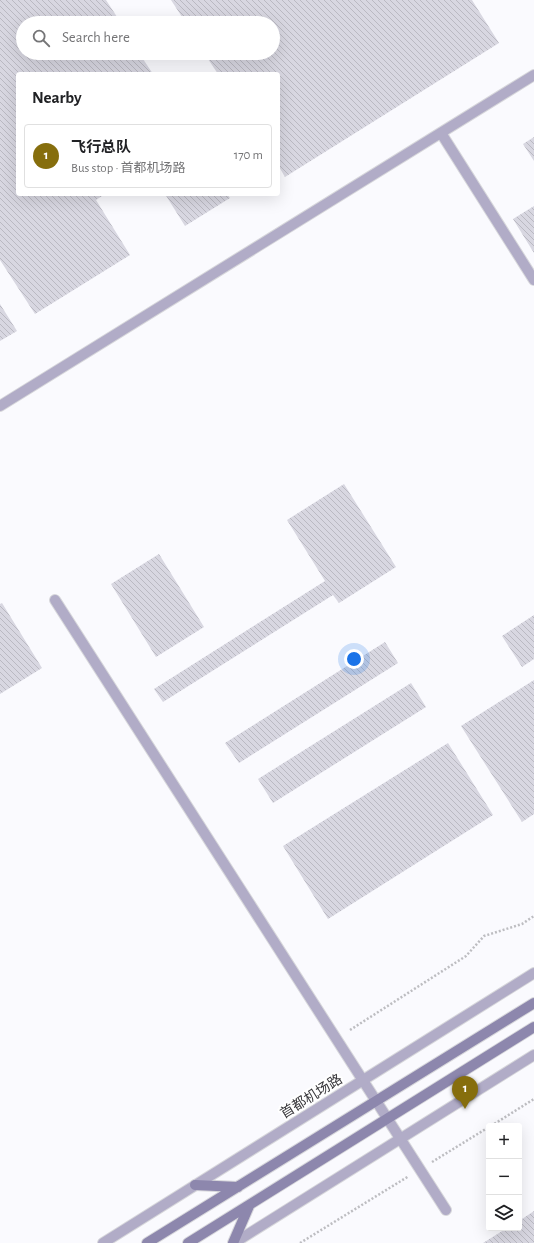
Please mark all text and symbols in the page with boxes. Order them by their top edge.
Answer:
search box [16,16,280,60]
icon: search [30,27,52,49]
text: Search here [62,30,130,45]
text: Nearby [32,89,82,106]
text: 飞行总队 [71,140,131,155]
text: 1 [44,149,48,162]
text: 170 m [234,149,263,162]
text: Bus stop · 首都机场路 [71,162,186,175]
your location [344,649,364,669]
street label: 首都机场路 [278,1072,345,1121]
pin: 1 [452,1076,478,1109]
map controls [486,1123,522,1231]
button: + [486,1123,522,1159]
button: − [486,1159,522,1195]
button: layers [486,1195,522,1231]

